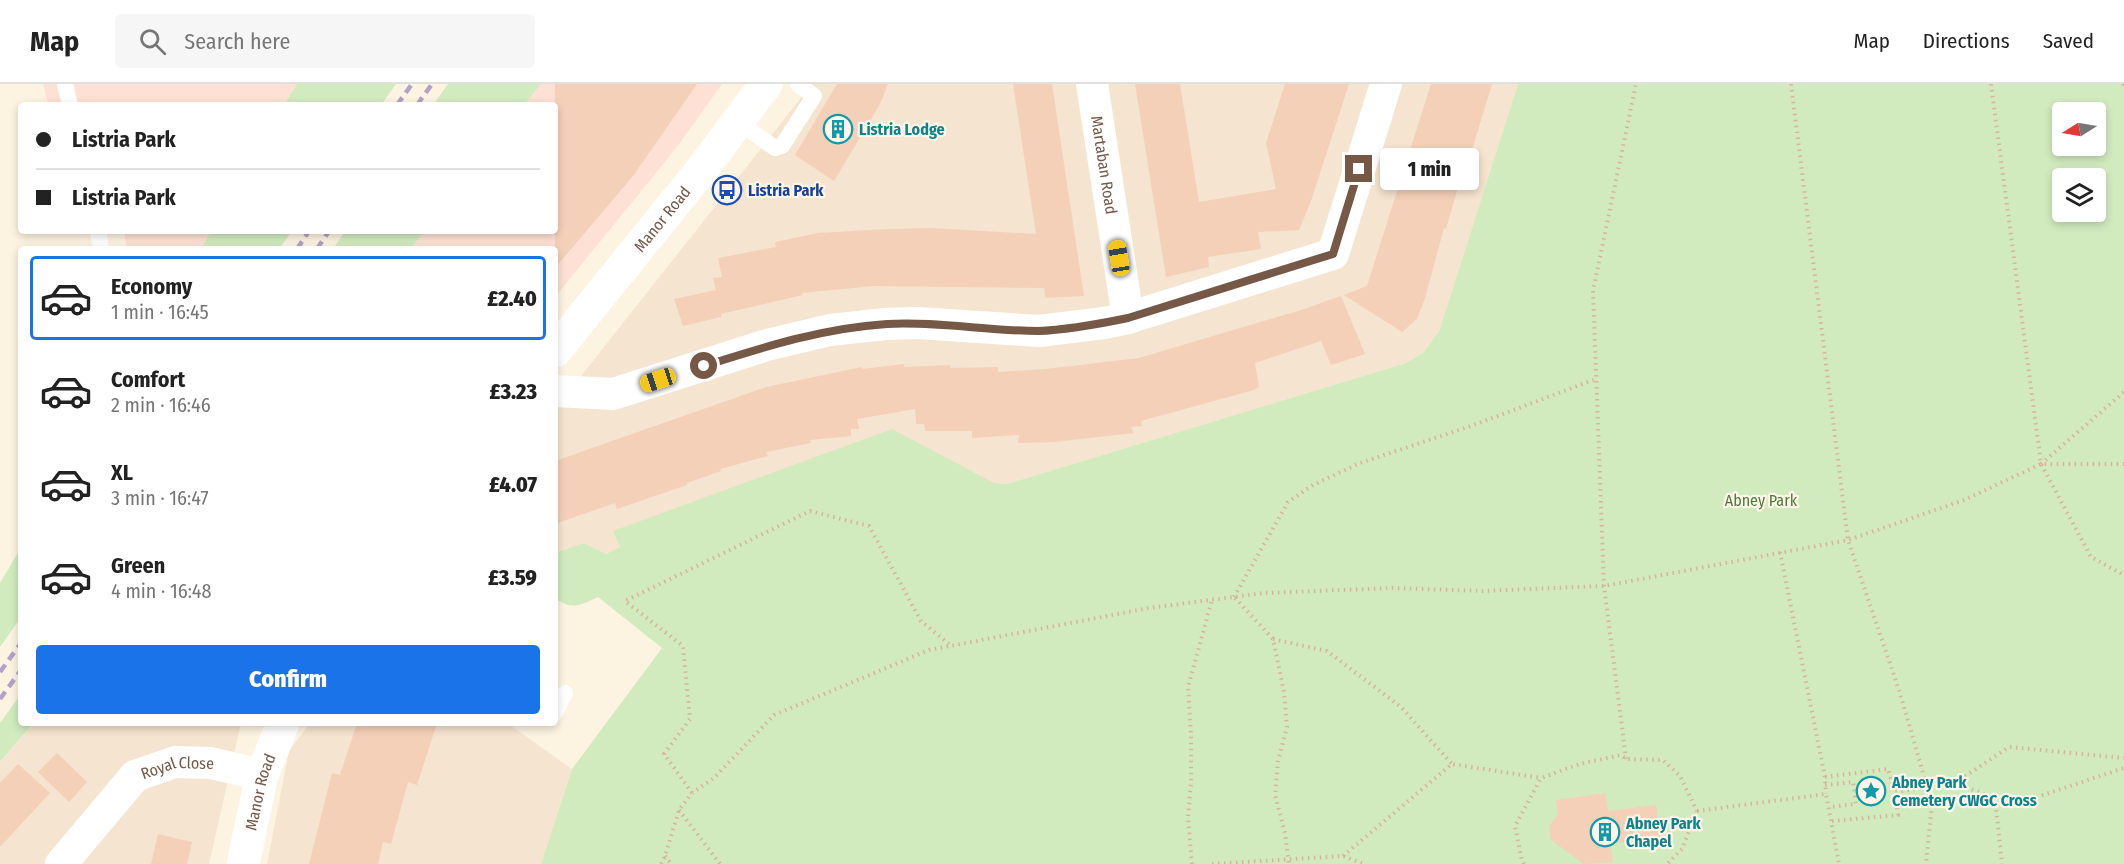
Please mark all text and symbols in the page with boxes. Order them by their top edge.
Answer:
search box [115,14,535,68]
text: Map [30,25,79,58]
icon: search [136,25,169,58]
text: Search here [184,28,290,55]
text: Map [1853,28,1890,54]
text: Directions [1923,28,2010,54]
text: Saved [2043,28,2094,54]
north arrow [2052,102,2106,156]
map controls [2052,102,2106,222]
building icon: Listria Lodge [822,113,854,145]
street label: Martaban Road [1087,115,1121,216]
place label: Listria Lodge [859,120,945,139]
text: Listria Park [72,126,176,153]
callout: 1 min [1380,148,1479,190]
route end [1345,155,1372,182]
text: 1 min [1408,157,1451,181]
button: layers [2052,168,2106,222]
bus stop icon: Listria Park [711,174,743,206]
place label: Listria Park [748,181,824,200]
street label: Manor Road [630,183,694,256]
text: Listria Park [72,184,176,211]
car [1107,239,1131,277]
icon: car [39,271,93,325]
text: Economy [111,273,192,300]
text: £2.40 [487,285,537,312]
text: 1 min · 16:45 [111,300,209,324]
route start [690,352,717,379]
icon: car [39,364,93,418]
text: Comfort [111,366,185,393]
car [638,366,678,394]
text: £3.23 [490,378,537,405]
text: 2 min · 16:46 [111,393,211,417]
icon: car [39,457,93,511]
text: XL [111,459,133,486]
text: £4.07 [489,471,537,498]
text: 3 min · 16:47 [111,486,209,510]
park label: Abney Park [1725,491,1798,510]
icon: car [39,550,93,604]
text: Green [111,552,165,579]
text: £3.59 [488,564,537,591]
text: 4 min · 16:48 [111,579,212,603]
button: Confirm [36,645,540,714]
street label: Manor Road [241,751,280,832]
street label: Royal Close [138,753,214,783]
place label: Abney Park Cemetery CWGC Cross [1891,773,2037,810]
place icon: Abney Park Cemetery CWGC Cross [1855,775,1887,807]
place label: Abney Park Chapel [1625,814,1701,851]
building icon: Abney Park Chapel [1589,816,1621,848]

